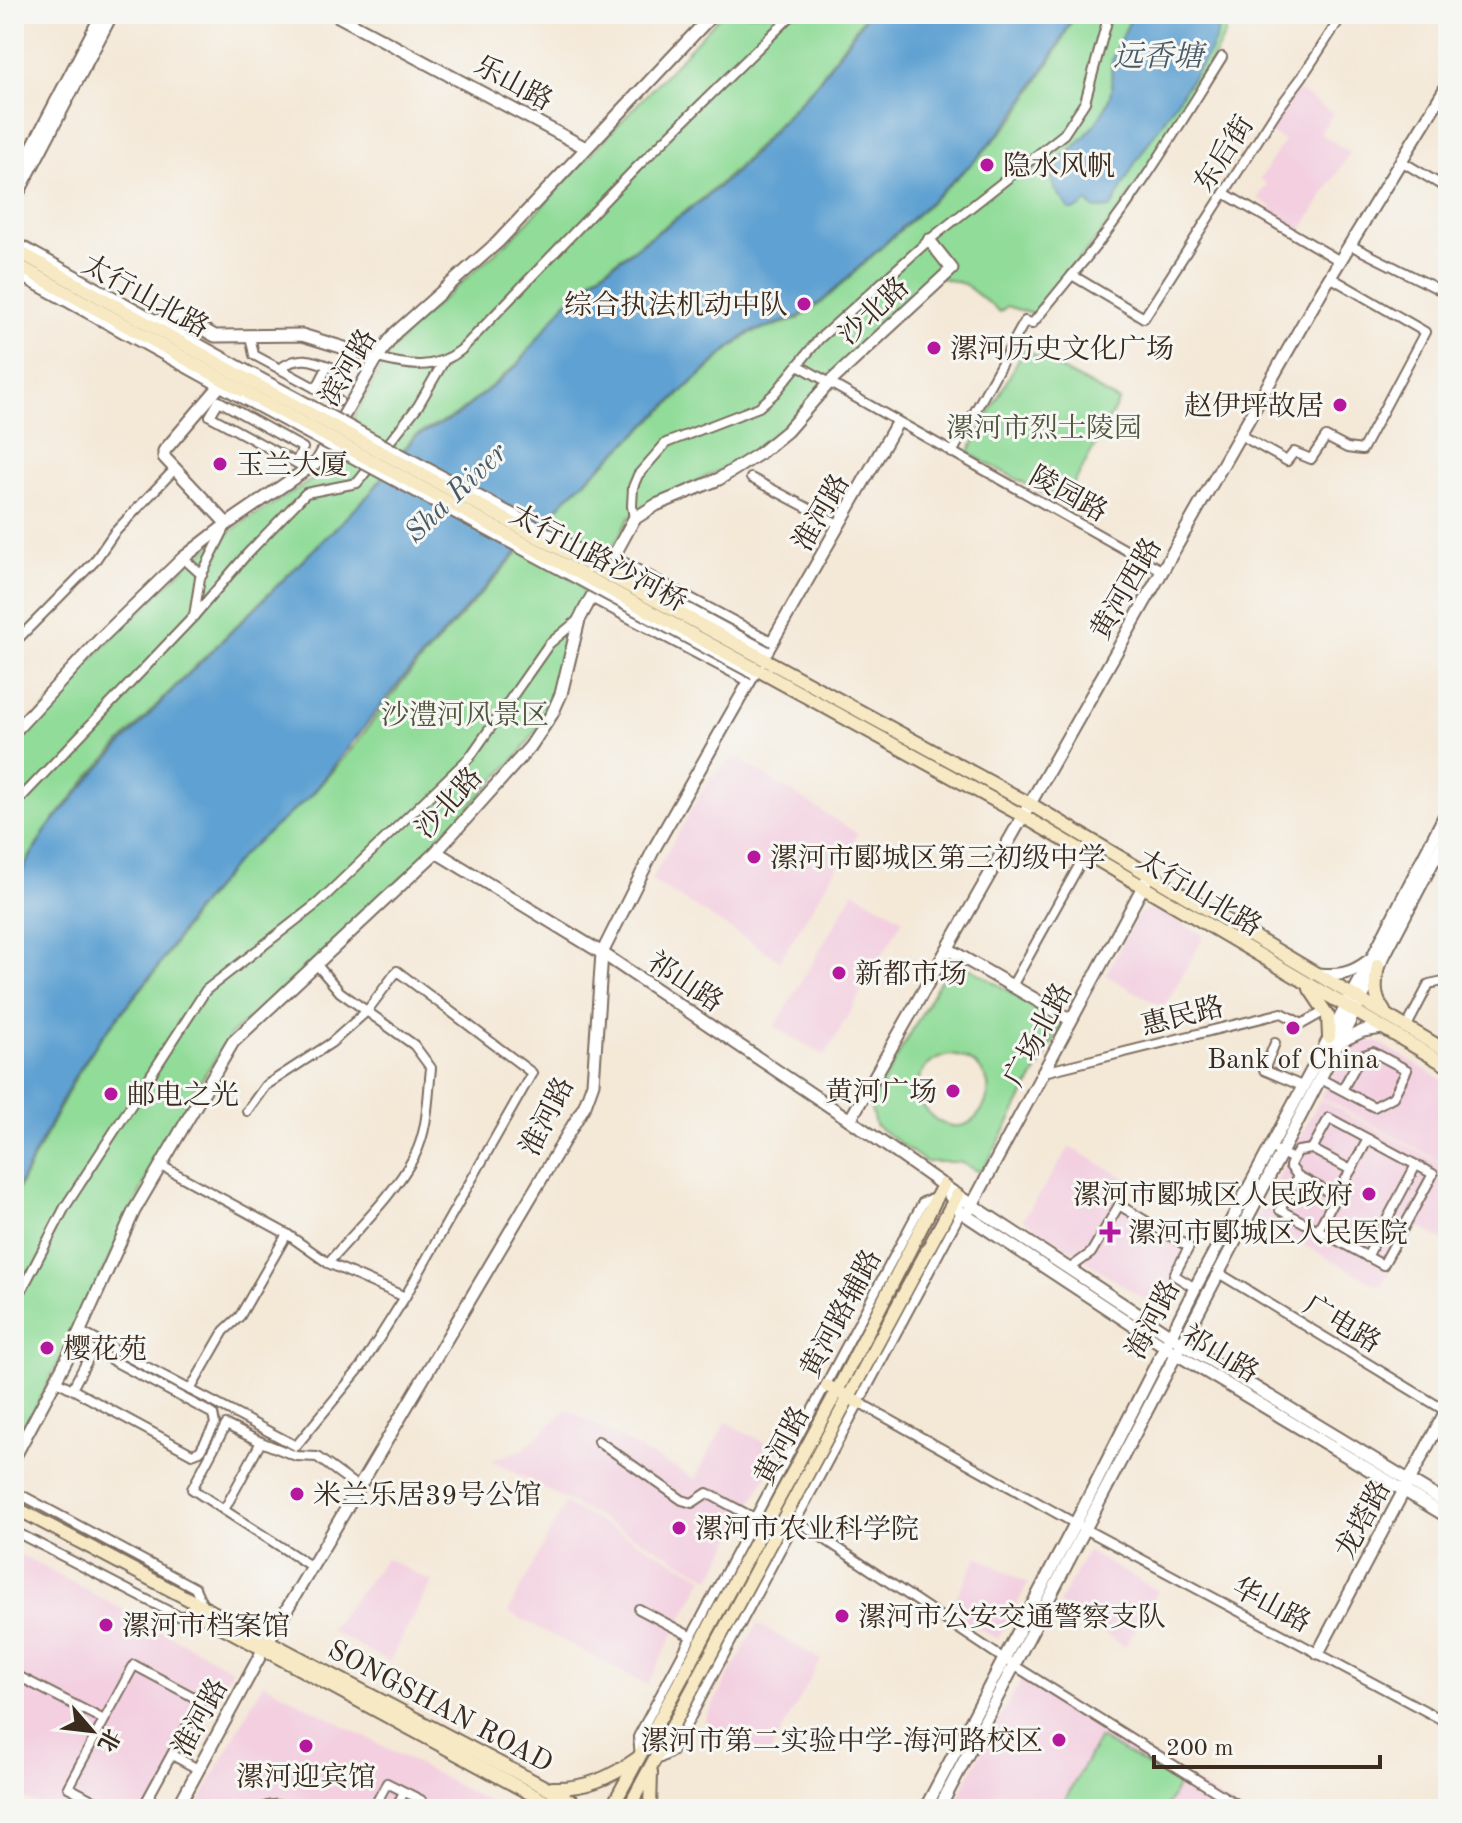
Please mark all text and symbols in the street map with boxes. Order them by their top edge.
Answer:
water label: 远香塘 [1113,40,1207,73]
street label: 乐山路 [469,50,558,117]
street label: 东后街 [1188,110,1260,197]
place label: 隐水风帆 [1003,151,1115,182]
marker: 隐水风帆 [978,156,996,174]
street label: 太行山北路 [77,249,214,344]
street label: 沙北路 [833,271,915,351]
place label: 综合执法机动中队 [564,290,788,321]
marker: 综合执法机动中队 [795,295,813,313]
street label: 滨河路 [313,324,383,412]
place label: 漯河历史文化广场 [950,334,1174,365]
marker: 漯河历史文化广场 [925,339,943,357]
place label: 赵伊坪故居 [1184,391,1324,422]
marker: 赵伊坪故居 [1331,396,1349,414]
park label: 漯河市烈士陵园 [946,413,1142,444]
water label: Sha River [399,437,514,549]
place label: 玉兰大厦 [236,450,348,481]
marker: 玉兰大厦 [211,455,229,473]
street label: 陵园路 [1024,460,1113,528]
street label: 淮河路 [787,469,856,557]
street label: 太行山路沙河桥 [504,499,692,618]
street label: 黄河西路 [1085,532,1168,645]
park label: 沙澧河风景区 [381,700,549,731]
street label: 沙北路 [409,761,489,845]
place label: 漯河市郾城区第三初级中学 [770,843,1106,874]
street label: 太行山北路 [1131,844,1267,943]
marker: 漯河市郾城区第三初级中学 [745,848,763,866]
street label: 祁山路 [642,946,729,1019]
place label: 新都市场 [855,959,967,990]
marker: 新都市场 [830,964,848,982]
street label: 广场北路 [998,978,1078,1091]
street label: 惠民路 [1138,991,1227,1042]
marker: Bank of China [1284,1019,1302,1037]
place label: Bank of China [1207,1047,1379,1075]
street label: 淮河路 [514,1072,580,1161]
place label: 黄河广场 [825,1077,937,1108]
place label: 邮电之光 [127,1080,239,1111]
marker: 黄河广场 [944,1082,962,1100]
marker: 邮电之光 [102,1085,120,1103]
place label: 漯河市郾城区人民政府 [1073,1180,1353,1211]
marker: 漯河市郾城区人民政府 [1360,1185,1378,1203]
place label: 漯河市郾城区人民医院 [1128,1218,1408,1249]
marker: 漯河市郾城区人民医院 [1099,1221,1121,1243]
street label: 黄河路辅路 [795,1245,888,1383]
street label: 海河路 [1120,1275,1186,1364]
street label: 广电路 [1298,1289,1386,1359]
street label: 祁山路 [1176,1319,1264,1389]
place label: 樱花苑 [63,1334,147,1365]
marker: 樱花苑 [38,1339,56,1357]
street label: 黄河路 [749,1401,816,1490]
street label: 龙塔路 [1330,1475,1397,1564]
place label: 米兰乐居39号公馆 [313,1480,541,1511]
marker: 米兰乐居39号公馆 [288,1485,306,1503]
place label: 漯河市农业科学院 [695,1514,919,1545]
marker: 漯河市农业科学院 [670,1519,688,1537]
street label: 华山路 [1227,1572,1316,1639]
place label: 漯河市公安交通警察支队 [858,1602,1166,1633]
marker: 漯河市公安交通警察支队 [833,1607,851,1625]
place label: 漯河市档案馆 [122,1611,290,1642]
marker: 漯河市档案馆 [97,1616,115,1634]
street label: SONGSHAN ROAD [323,1637,557,1779]
street label: 淮河路 [166,1673,234,1762]
north arrow [52,1691,132,1771]
scale bar [1154,1719,1380,1769]
text: 北 [93,1725,124,1755]
place label: 漯河市第二实验中学-海河路校区 [641,1726,1043,1757]
marker: 漯河市第二实验中学-海河路校区 [1050,1731,1068,1749]
marker: 漯河迎宾馆 [297,1737,315,1755]
text: 200 m [1166,1737,1234,1761]
place label: 漯河迎宾馆 [236,1762,376,1793]

